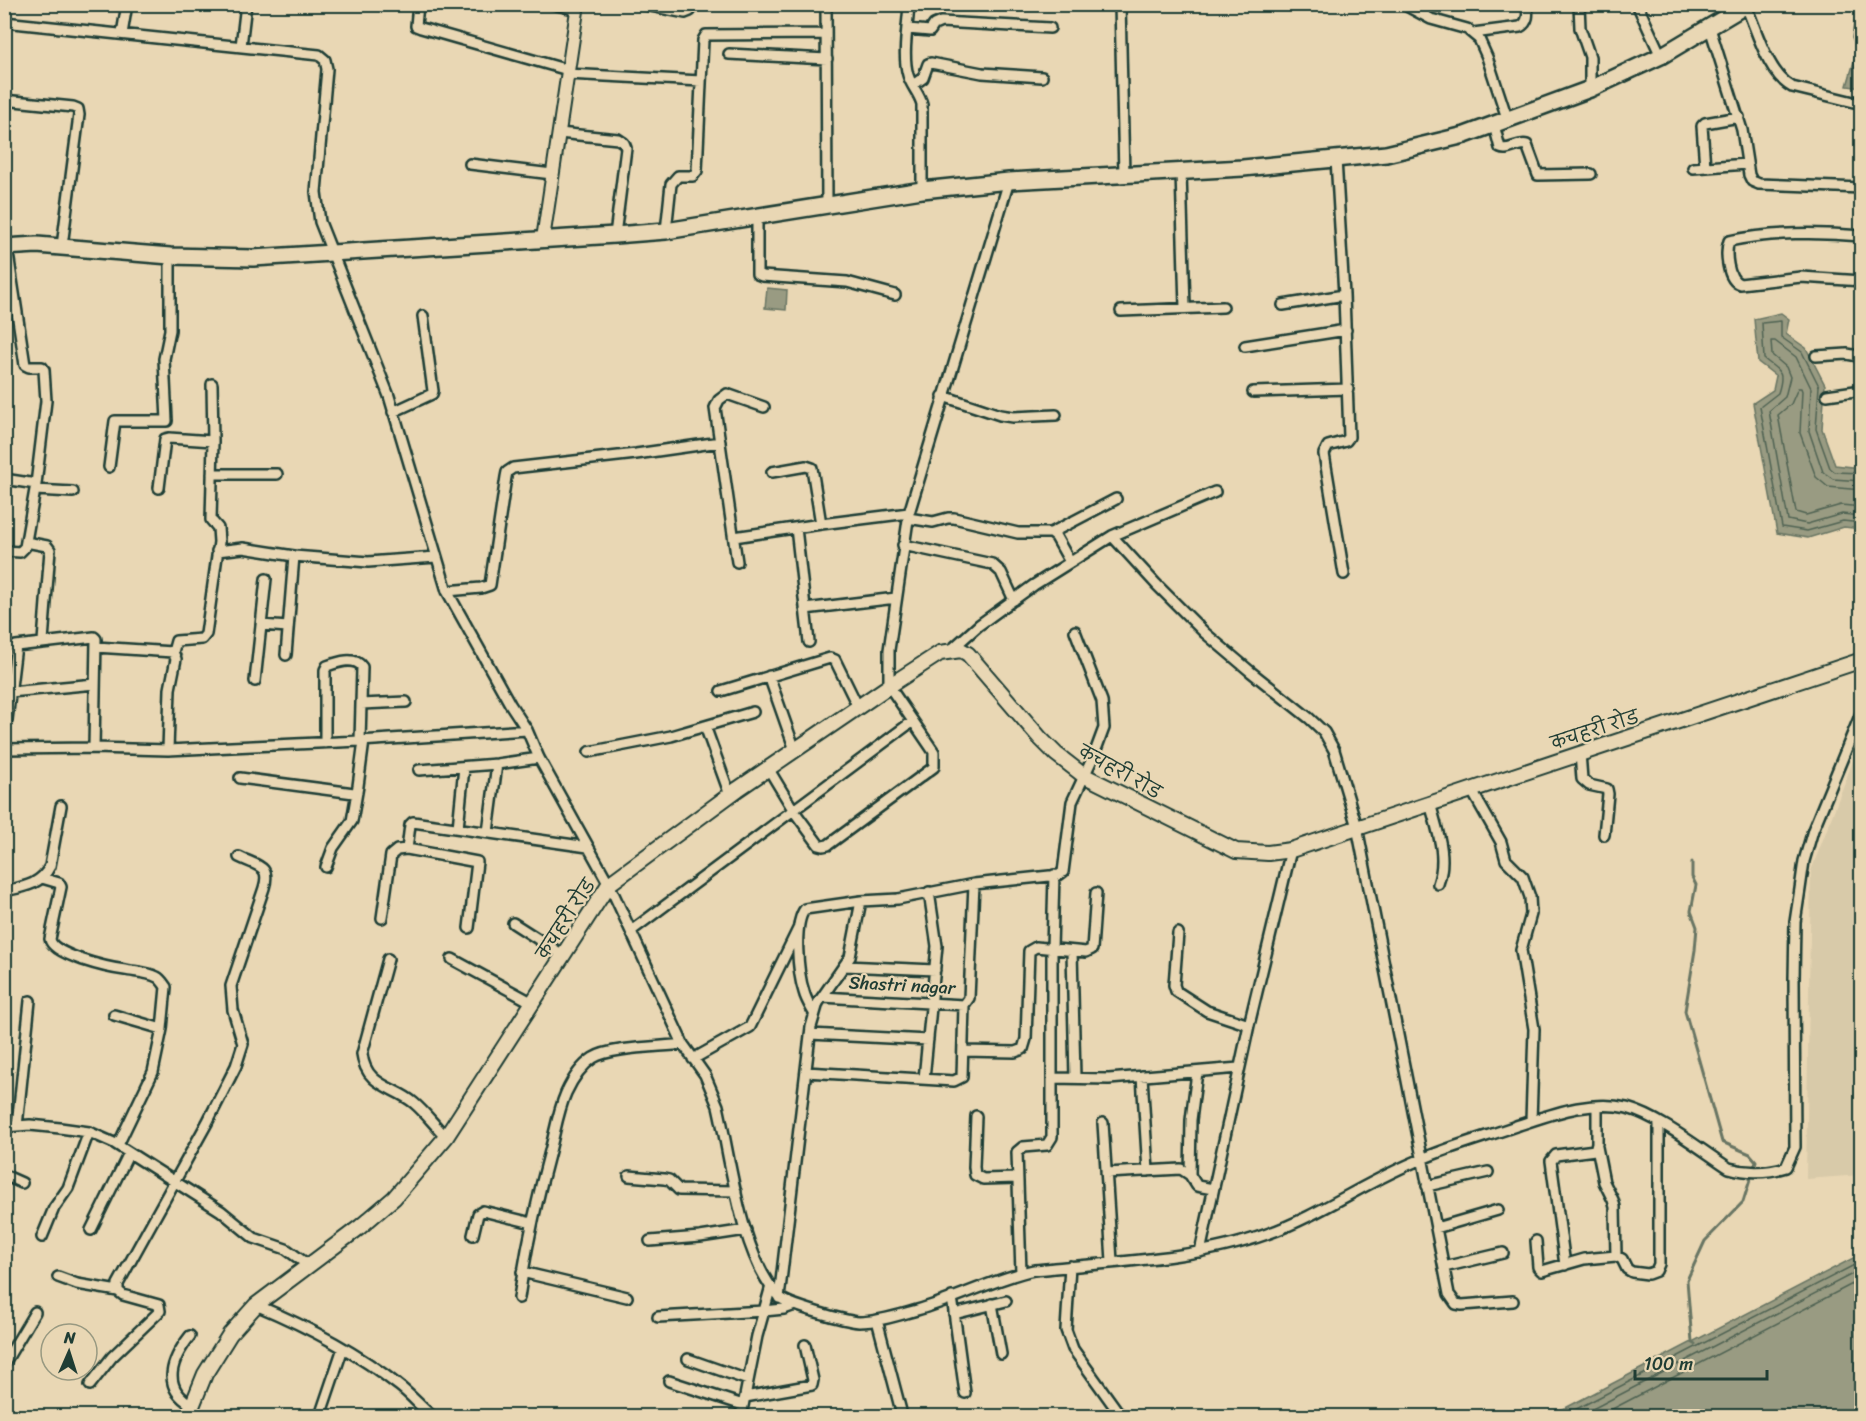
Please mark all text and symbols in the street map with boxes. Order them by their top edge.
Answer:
street label: कचहरी रोड [1546,700,1645,760]
street label: कचहरी रोड [1072,735,1169,809]
street label: कचहरी रोड [527,871,605,967]
street label: Shastri nagar [848,966,958,1004]
north arrow [39,1322,99,1382]
text: N [62,1323,77,1352]
scale bar [1635,1343,1767,1381]
text: 100 m [1644,1348,1693,1380]

